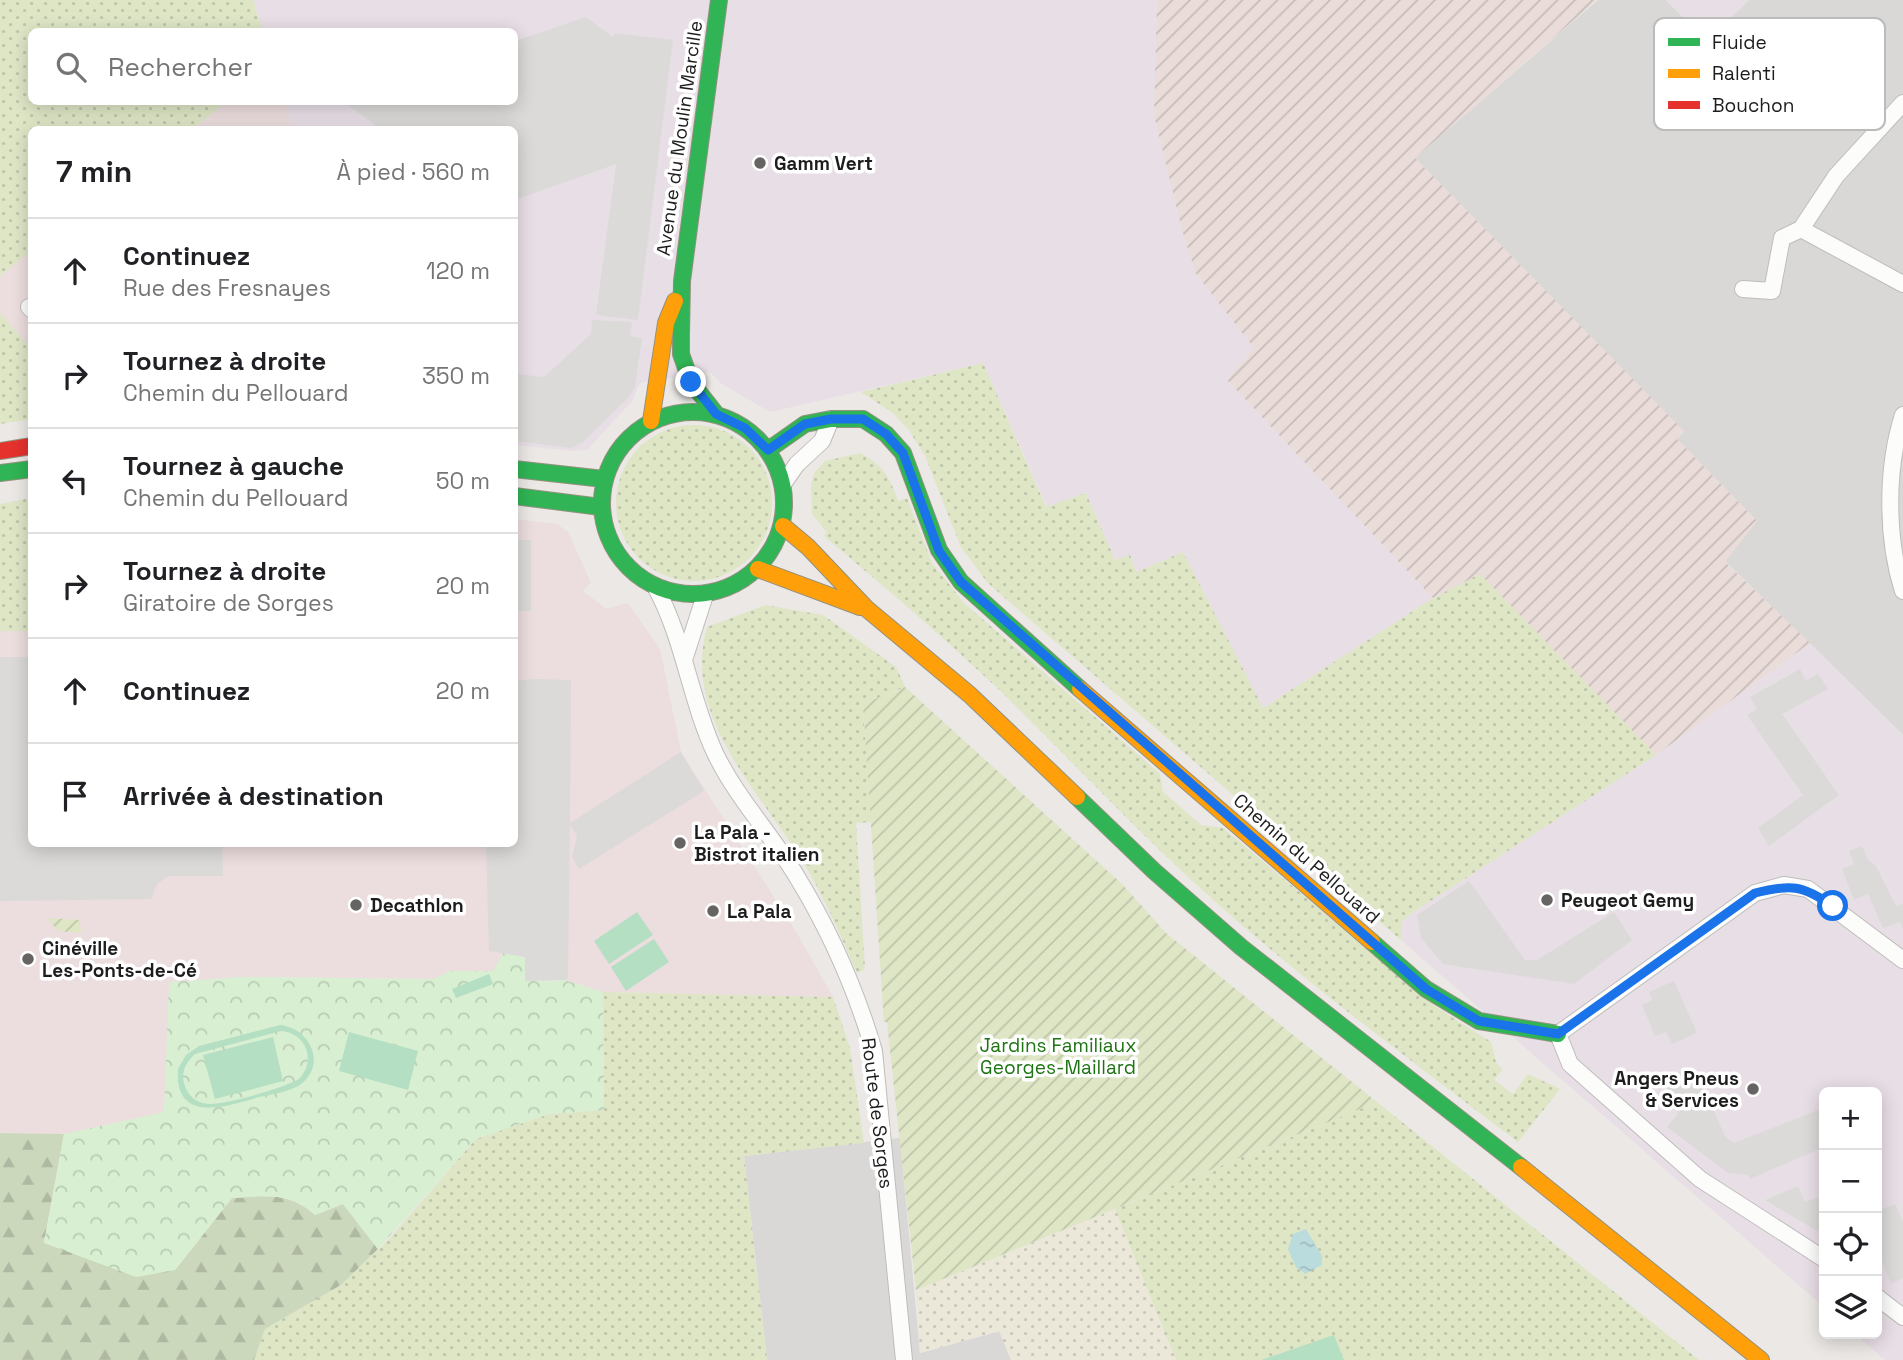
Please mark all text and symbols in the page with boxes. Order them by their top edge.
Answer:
legend [1654,18,1885,130]
street label: Avenue du Moulin Marcille [651,19,708,257]
search box [28,28,518,105]
text: Fluide [1712,30,1767,55]
icon: search [52,48,90,86]
text: Rechercher [108,50,253,84]
text: Ralenti [1712,61,1776,86]
text: Bouchon [1712,93,1794,118]
place label: Gamm Vert [774,151,873,176]
text: 7 min [56,152,132,191]
marker: Gamm Vert [752,155,768,171]
text: À pied · 560 m [337,157,490,187]
text: Continuez [123,239,250,273]
icon: ahead [56,252,94,290]
text: 120 m [426,256,490,286]
text: Rue des Fresnayes [123,273,331,303]
text: Tournez à droite [123,344,326,378]
icon: right [56,357,94,395]
text: 350 m [422,361,490,391]
route end [675,366,706,397]
text: Chemin du Pellouard [123,378,349,408]
text: Tournez à gauche [123,449,344,483]
icon: left [56,462,94,500]
text: 50 m [436,466,490,496]
text: Chemin du Pellouard [123,483,349,513]
text: Tournez à droite [123,554,326,588]
icon: right [56,567,94,605]
text: 20 m [436,571,490,601]
text: Giratoire de Sorges [123,588,334,618]
icon: ahead [56,672,94,710]
text: Continuez [123,674,250,708]
text: 20 m [436,676,490,706]
icon: arrive [56,777,94,815]
text: Arrivée à destination [123,779,384,813]
street label: Chemin du Pellouard [1228,788,1385,929]
place label: La Pala - Bistrot italien [694,820,820,867]
marker: La Pala - Bistrot italien [672,835,688,851]
place label: Peugeot Gemy [1561,888,1694,913]
route start [1817,890,1848,921]
marker: Peugeot Gemy [1539,892,1555,908]
place label: Decathlon [370,893,464,918]
marker: Decathlon [348,897,364,913]
place label: La Pala [727,899,791,924]
marker: La Pala [705,903,721,919]
place label: Cinéville Les-Ponts-de-Cé [42,936,197,983]
marker: Cinéville Les-Ponts-de-Cé [20,951,36,967]
park label: Jardins Familiaux Georges-Maillard [980,1033,1136,1080]
street label: Route de Sorges [856,1036,899,1190]
place label: Angers Pneus & Services [1614,1066,1739,1113]
marker: Angers Pneus & Services [1745,1081,1761,1097]
map controls [1819,1087,1882,1339]
button: + [1819,1087,1882,1150]
button: − [1819,1150,1882,1213]
button: locate [1819,1213,1882,1276]
button: layers [1819,1276,1882,1339]

